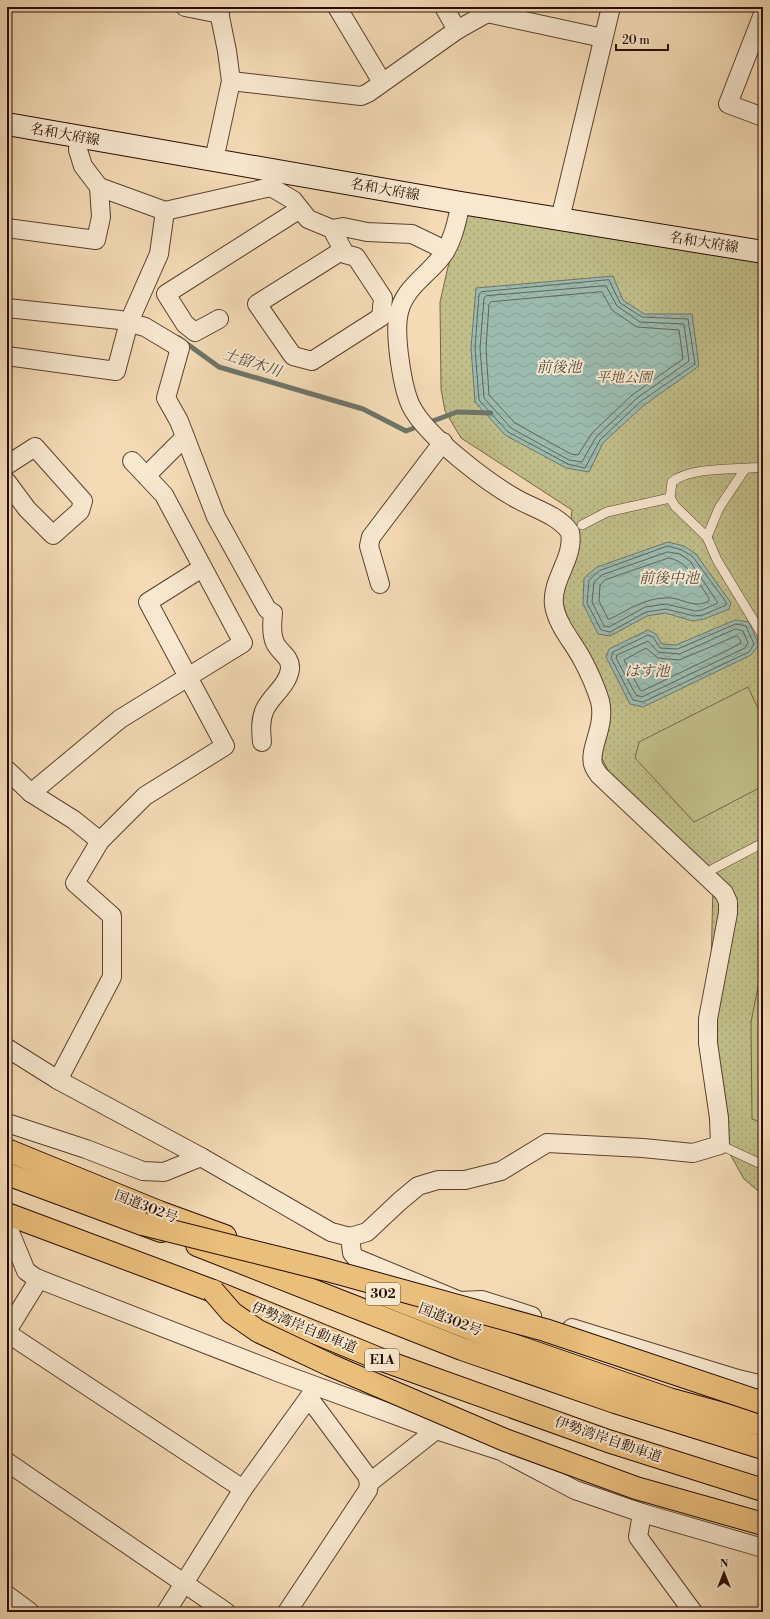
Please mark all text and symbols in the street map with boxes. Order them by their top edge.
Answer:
scale bar [616,26,668,52]
text: 20 m [622,33,650,48]
street label: 名和大府線 [29,120,101,150]
street label: 名和大府線 [349,175,421,205]
street label: 名和大府線 [668,229,740,257]
water label: 土留木川 [221,345,285,382]
water label: 前後池 [536,358,583,377]
park label: 平地公園 [596,369,654,387]
water label: 前後中池 [639,569,701,588]
water label: はす池 [624,662,671,681]
street label: 国道302号 [112,1187,180,1227]
road number: 302 [366,1283,400,1305]
street label: 伊勢湾岸自動車道 [249,1299,359,1357]
street label: 国道302号 [416,1300,484,1340]
road number: E1A [365,1349,399,1371]
street label: 伊勢湾岸自動車道 [552,1413,664,1467]
north arrow [704,1553,744,1593]
text: N [720,1557,729,1571]

